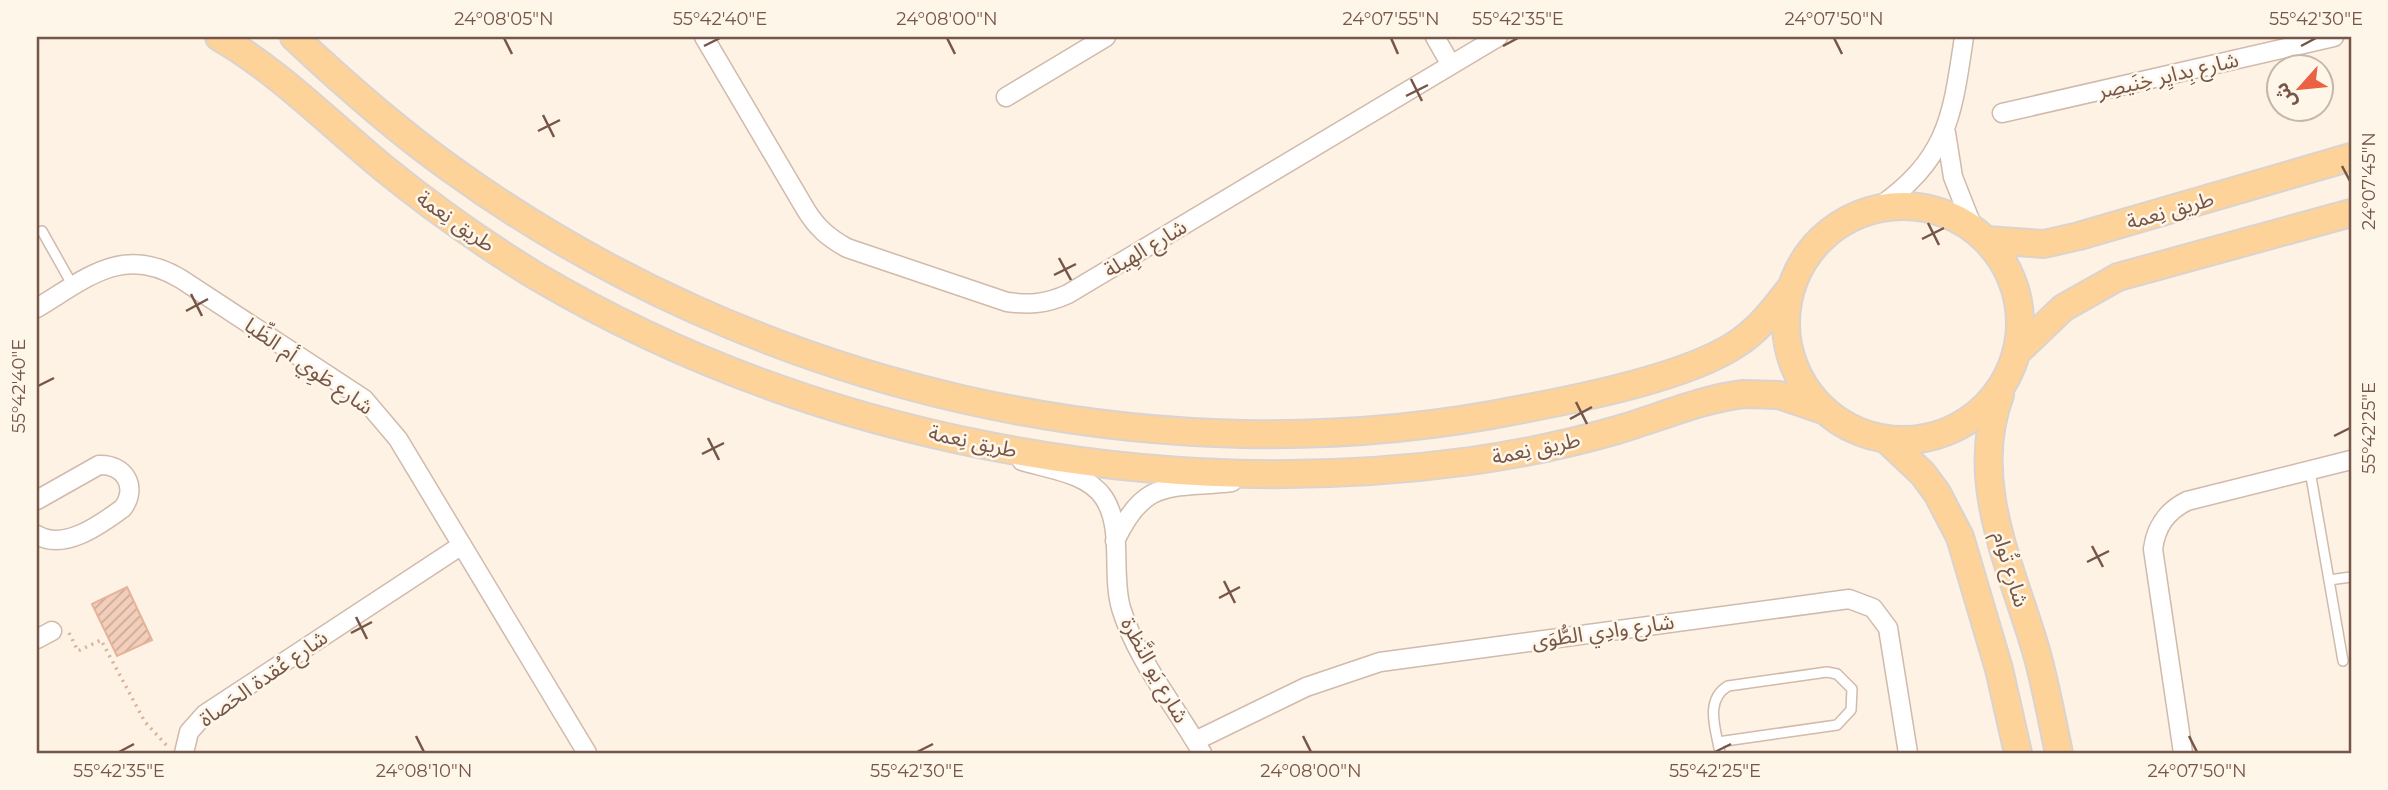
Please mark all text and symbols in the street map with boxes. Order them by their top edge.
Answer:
text: 24°08'05"N [454,8,554,30]
text: 55°42'40"E [673,8,767,30]
text: 24°08'00"N [896,8,998,30]
text: 24°07'55"N [1342,8,1440,30]
text: 55°42'35"E [1472,8,1564,30]
text: 24°07'50"N [1784,8,1884,30]
text: 55°42'30"E [2269,8,2363,30]
street label: شارع بِدايِر خِنَيصِر [2094,47,2242,107]
north arrow [2266,52,2336,122]
text: ش [2269,79,2301,112]
text: 24°07'45"N [2358,132,2380,230]
street label: طريق نِعمة [412,185,500,258]
street label: طريق نِعمة [2123,186,2217,235]
street label: شارع الهِيلة [1099,214,1193,285]
street label: شارع طَوِي أم الظِّبا [238,309,381,423]
text: 55°42'40"E [8,339,30,433]
text: 55°42'25"E [2358,382,2380,474]
street label: طريق نِعمة [926,419,1019,464]
street label: طريق نِعمة [1490,426,1583,471]
street label: شارع تُوام [1984,528,2034,611]
street label: شارع وادِي الطُّوَى [1530,609,1676,657]
street label: شارع يَو النَّظرة [1113,613,1195,729]
street label: شارع عُقدة الحَصاة [194,624,334,734]
text: 55°42'35"E [73,760,165,782]
text: 24°08'10"N [376,760,472,782]
text: 55°42'30"E [870,760,964,782]
text: 24°08'00"N [1260,760,1362,782]
text: 55°42'25"E [1669,760,1761,782]
text: 24°07'50"N [2147,760,2247,782]

